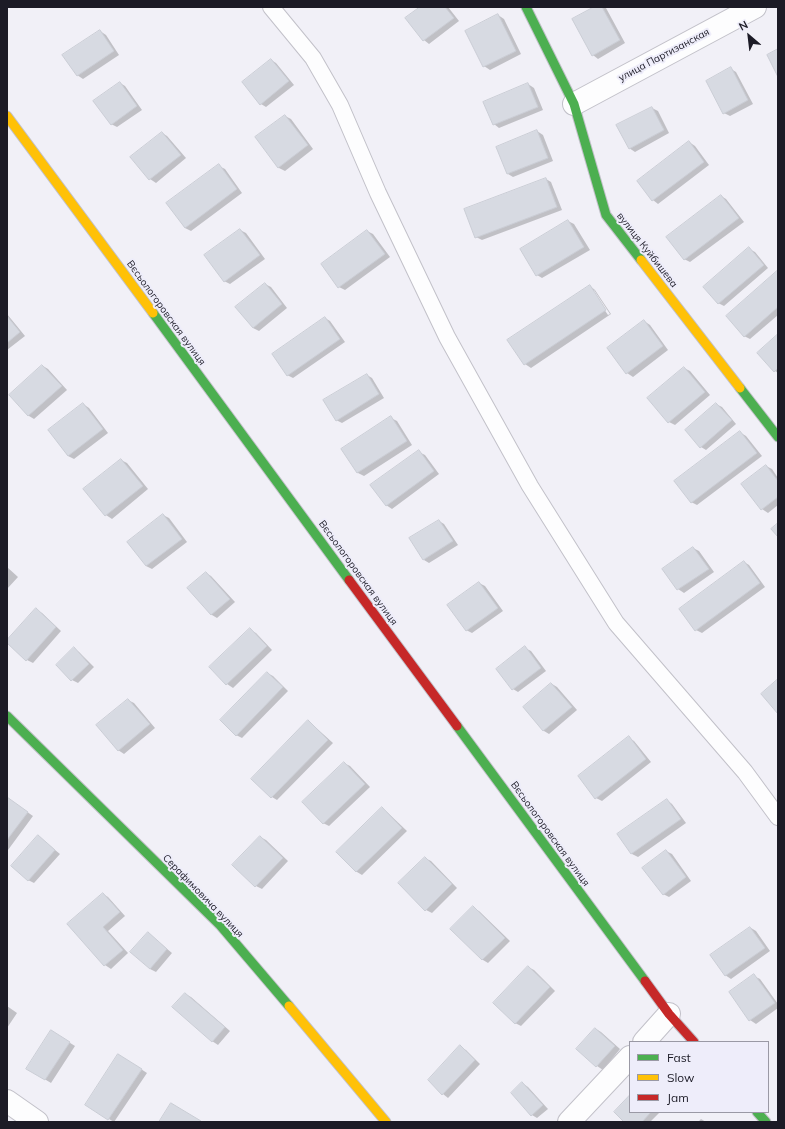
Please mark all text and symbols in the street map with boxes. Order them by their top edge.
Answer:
north arrow [729,16,769,56]
text: N [736,17,750,34]
street label: улица Партизанская [616,26,712,84]
street label: вулиця Куйбишева [614,210,680,290]
street label: Вєсьологоровская вулиця [124,258,208,368]
street label: Вєсьологоровская вулиця [316,518,400,628]
street label: Вєсьологоровская вулиця [508,779,592,889]
street label: Серафимовича вулиця [160,852,246,940]
legend [629,1041,769,1113]
text: Fast [667,1050,691,1065]
text: Slow [667,1070,695,1085]
text: Jam [667,1090,689,1105]

